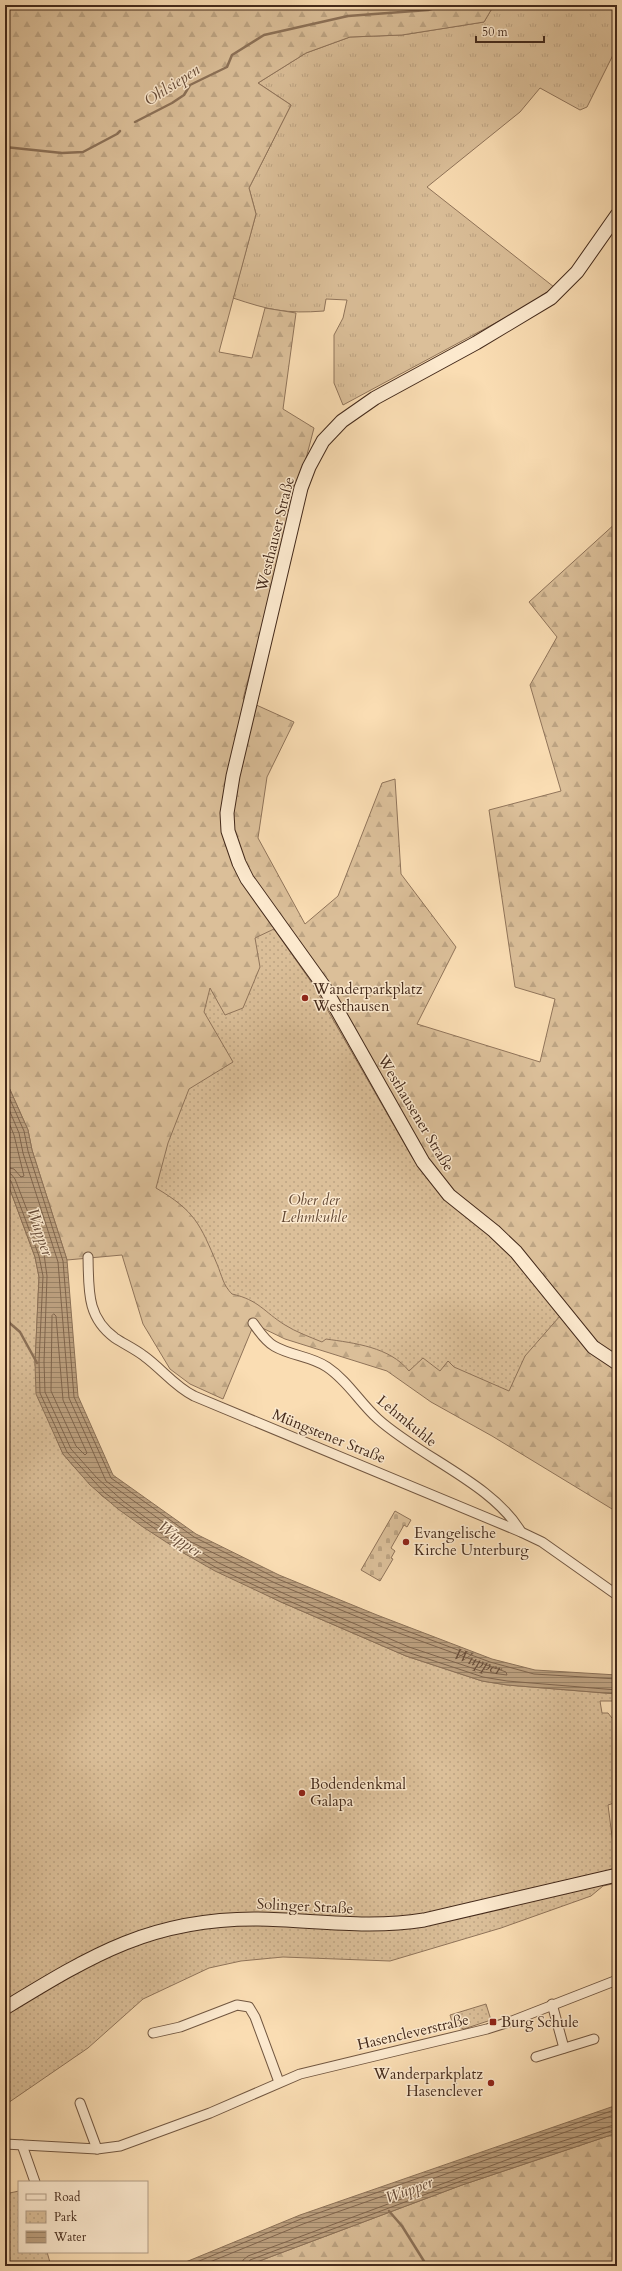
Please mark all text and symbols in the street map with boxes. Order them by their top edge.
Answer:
scale bar [476,18,544,44]
text: 50 m [482,24,509,40]
water label: Ohlsiepen [140,59,204,111]
street label: Westhauser Straße [251,474,299,594]
place label: Wanderparkplatz Westhausen [312,979,423,1016]
marker: Wanderparkplatz Westhausen [300,993,310,1003]
street label: Westhausener Straße [373,1050,459,1175]
park label: Ober der Lehmkuhle [281,1190,347,1227]
water label: Wupper [22,1205,59,1260]
street label: Lehmkuhle [373,1391,441,1452]
street label: Müngstener Straße [269,1404,389,1468]
water label: Wupper [154,1516,207,1563]
place label: Evangelische Kirche Unterburg [414,1523,529,1560]
marker: Evangelische Kirche Unterburg [401,1537,411,1547]
water label: Wupper [451,1643,506,1681]
place label: Bodendenkmal Galapa [310,1774,406,1811]
marker: Bodendenkmal Galapa [297,1788,307,1798]
street label: Solinger Straße [256,1893,354,1919]
street label: Hasencleverstraße [355,2009,471,2055]
place label: Burg Schule [501,2012,579,2032]
marker: Burg Schule [488,2017,498,2027]
place label: Wanderparkplatz Hasenclever [372,2064,484,2101]
marker: Wanderparkplatz Hasenclever [486,2078,496,2088]
water label: Wupper [382,2171,437,2209]
legend [18,2181,148,2253]
text: Road [54,2189,81,2205]
text: Park [54,2209,78,2225]
text: Water [53,2229,87,2245]

